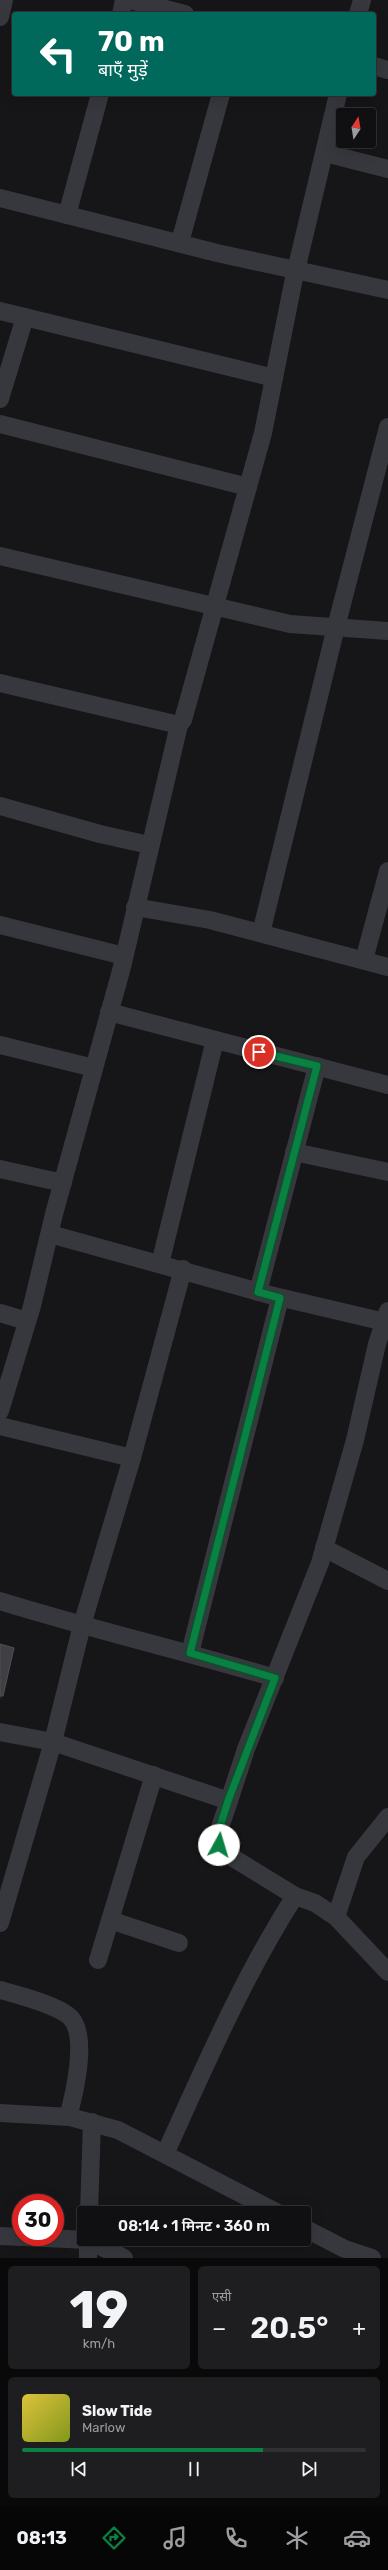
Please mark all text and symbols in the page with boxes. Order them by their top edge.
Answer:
text: 70 m [98,25,165,58]
icon: left [32,28,84,80]
text: बाएँ मुड़ें [98,59,148,81]
north arrow [336,108,376,148]
map controls [336,108,376,148]
pin [242,1035,276,1069]
icon: arrive [248,1041,270,1063]
position arrow [198,1824,240,1866]
speed limit sign: 30 [12,2194,64,2246]
text: 08:14 · 1 मिनट · 360 m [118,2217,270,2235]
text: 19 [69,2279,129,2341]
text: एसी [212,2289,231,2304]
text: 20.5° [250,2310,328,2346]
text: − [212,2315,226,2342]
text: + [352,2315,366,2342]
text: km/h [83,2336,115,2351]
text: Slow Tide [82,2402,152,2420]
text: Marlow [82,2420,125,2435]
icon: previous [68,2458,90,2480]
icon: pause [183,2458,205,2480]
icon: next [298,2458,320,2480]
icon: directions [100,2524,128,2552]
icon: music [161,2524,189,2552]
icon: phone [222,2524,250,2552]
icon: climate [283,2524,311,2552]
icon: car [343,2524,371,2552]
text: 08:13 [16,2527,67,2549]

